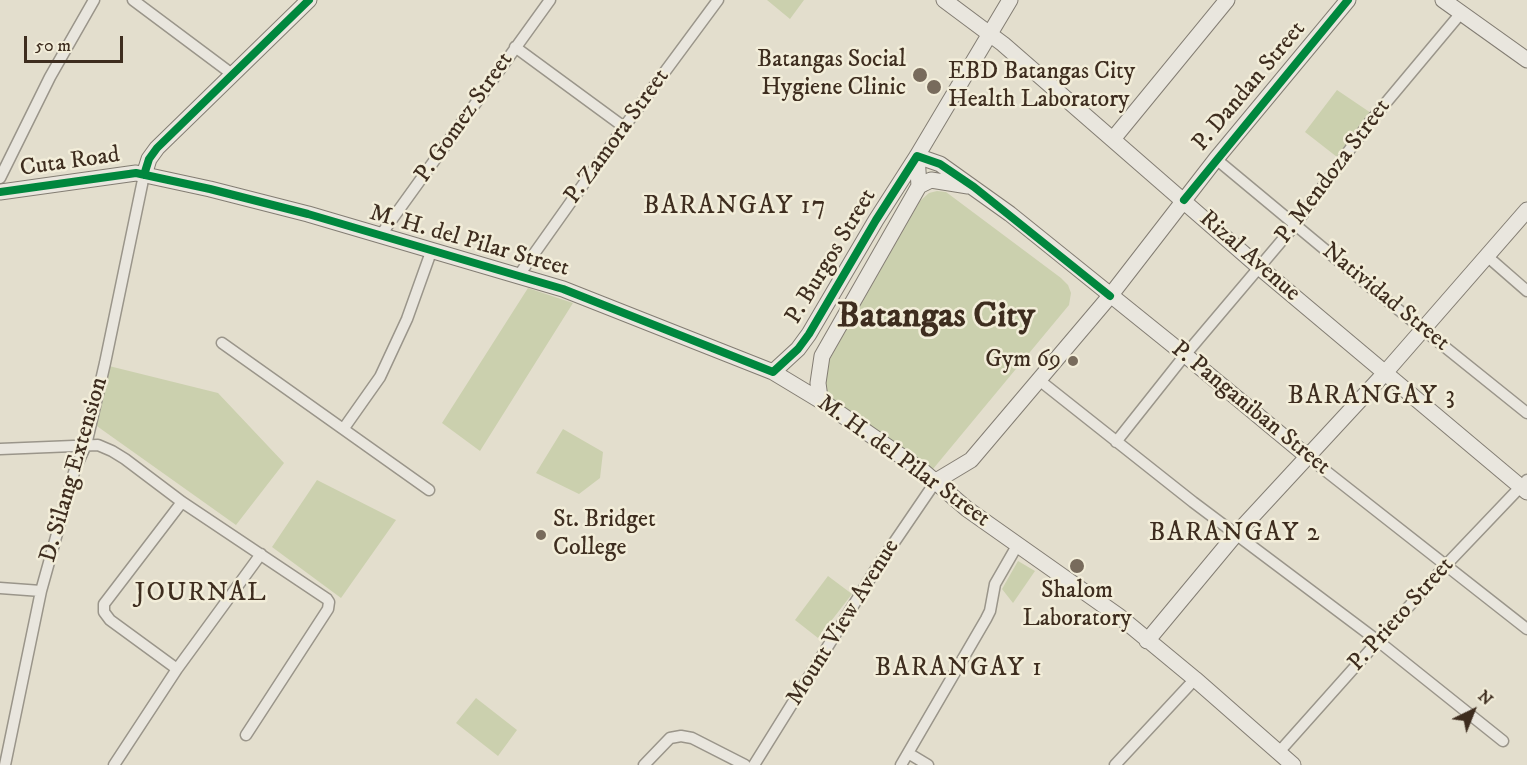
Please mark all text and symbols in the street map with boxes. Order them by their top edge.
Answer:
street label: P. Dandan Street [1187,16,1313,158]
scale bar [27,24,126,62]
text: 50 m [35,35,71,57]
street label: P. Gomez Street [410,47,520,189]
place label: Batangas Social Hygiene Clinic [757,47,906,103]
place label: EBD Batangas City Health Laboratory [948,59,1135,115]
street label: P. Zamora Street [559,64,677,210]
marker: Batangas Social Hygiene Clinic [911,66,929,84]
marker: EBD Batangas City Health Laboratory [925,78,943,96]
street label: P. Mendoza Street [1270,94,1398,250]
street label: Cuta Road [18,142,122,184]
street label: P. Burgos Street [780,184,884,330]
district label: BARANGAY 17 [643,192,827,224]
street label: M. H. del Pilar Street [366,200,572,284]
street label: Rizal Avenue [1193,205,1305,309]
street label: Natividad Street [1315,238,1455,358]
district label: Batangas City [837,297,1035,341]
street label: P. Panganiban Street [1165,336,1335,482]
place label: Gym 69 [985,347,1061,375]
marker: Gym 69 [1066,354,1080,368]
street label: D. Silang Extension [35,374,115,566]
district label: BARANGAY 3 [1288,382,1456,414]
street label: M. H. del Pilar Street [811,390,995,534]
place label: St. Bridget College [553,507,656,563]
district label: BARANGAY 2 [1149,519,1321,551]
marker: St. Bridget College [534,528,548,542]
street label: Mount View Avenue [781,534,907,712]
street label: P. Prieto Street [1343,552,1461,678]
marker: Shalom Laboratory [1068,557,1086,575]
place label: Shalom Laboratory [1022,578,1132,634]
district label: JOURNAL [135,579,267,611]
district label: BARANGAY 1 [875,654,1043,686]
north arrow [1443,681,1503,741]
text: N [1474,686,1497,710]

